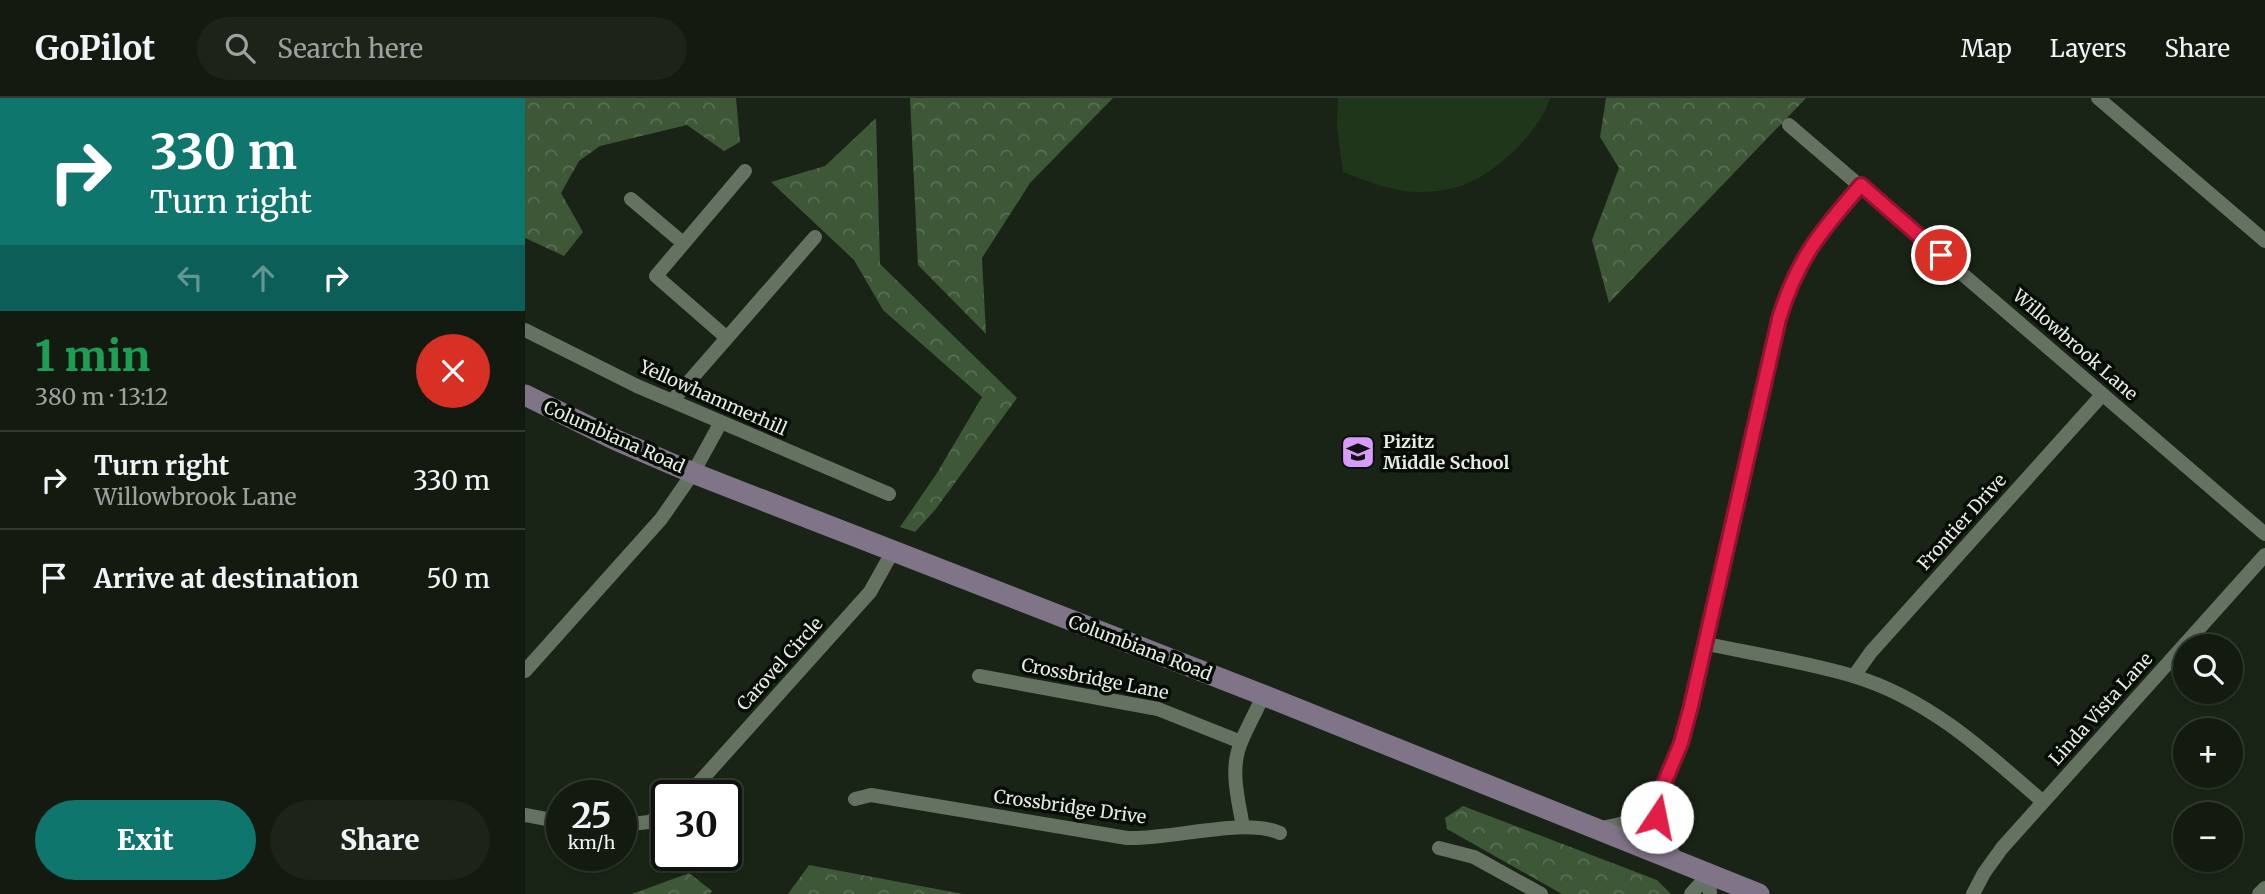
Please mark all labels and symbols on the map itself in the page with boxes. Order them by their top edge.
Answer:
pin [1911,225,1971,285]
street label: Willowbrook Lane [2007,283,2143,405]
street label: Yellowhammerhill [635,354,791,441]
street label: Columbiana Road [540,395,688,478]
place label: Pizitz Middle School [1383,430,1509,474]
school or university icon: Pizitz Middle School [1339,433,1377,471]
street label: Frontier Drive [1912,469,2011,575]
street label: Columbiana Road [1065,610,1215,686]
street label: Carovel Circle [732,612,828,715]
street label: Linda Vista Lane [2044,647,2157,770]
street label: Crossbridge Lane [1019,653,1171,704]
speed limit sign: 30 [651,780,742,871]
position arrow [1620,780,1694,854]
street label: Crossbridge Drive [992,784,1148,829]

